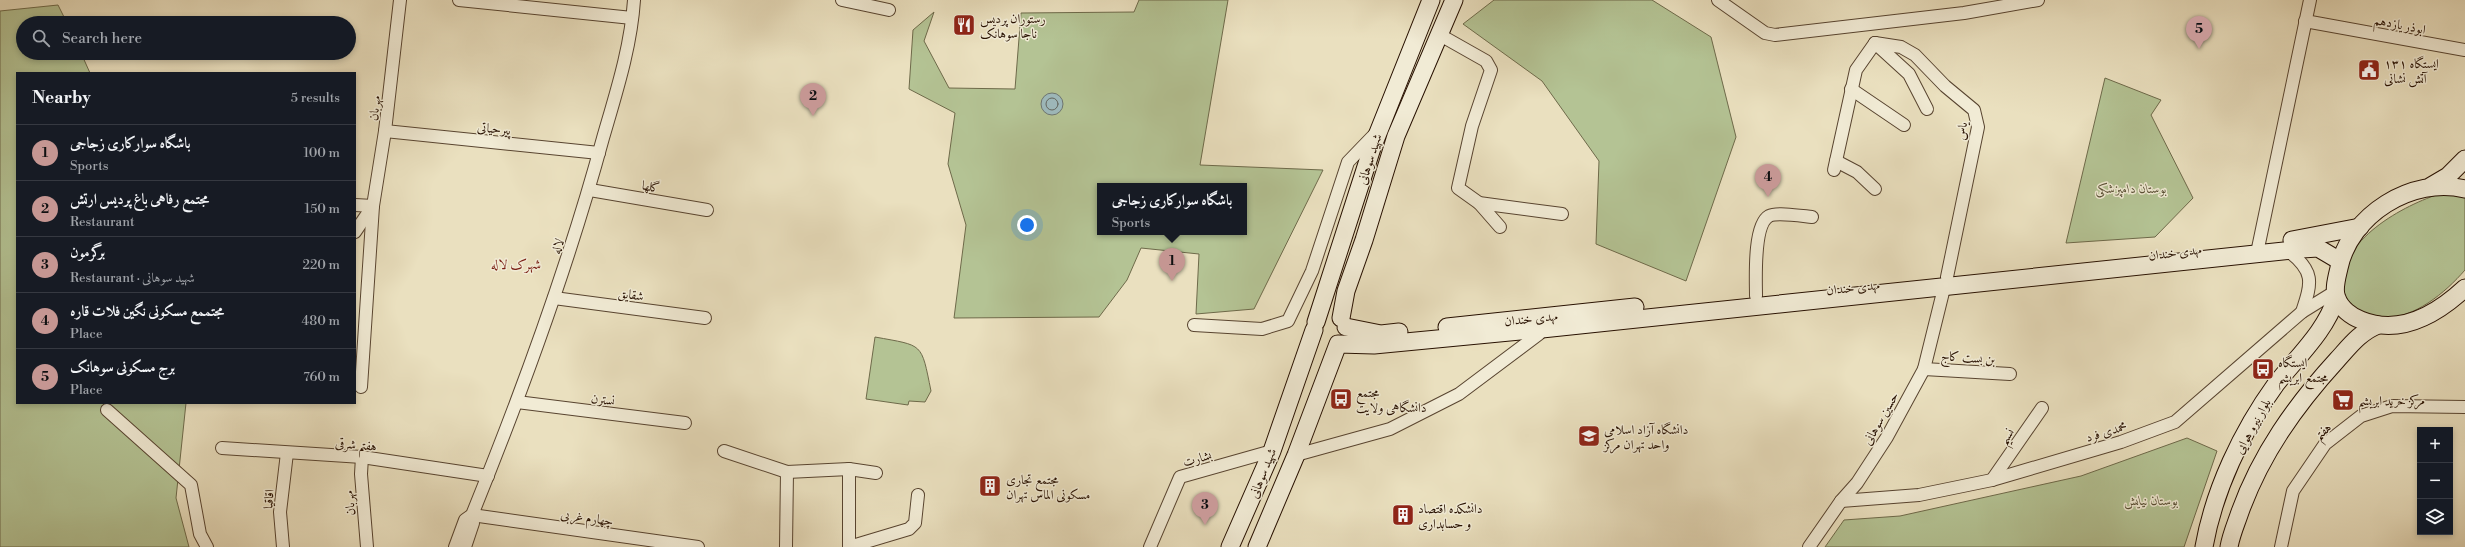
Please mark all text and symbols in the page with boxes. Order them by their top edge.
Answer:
place label: رستوران پردیس ناجا سوهانک [980,11,1046,42]
restaurant icon: رستوران پردیس ناجا سوهانک [951,12,977,38]
street label: ابوذر یازدهم [2372,12,2427,42]
search box [16,16,356,60]
pin: 5 [2186,16,2212,49]
icon: search [30,27,52,49]
text: Search here [62,29,142,48]
place label: ایستگاه ۱۳۱ آتش نشانی [2384,55,2439,88]
public building icon: ایستگاه ۱۳۱ آتش نشانی [2356,57,2382,83]
pin: 2 [800,83,826,116]
text: Nearby [32,87,91,109]
text: 5 results [291,90,340,106]
street label: مهربان [366,95,384,122]
street label: پیرحیاتی [476,119,512,140]
street label: یاس [1953,120,1971,141]
street label: شهید سوهانی [1354,132,1386,187]
text: باشگاه سواركاری زجاجی [70,134,191,153]
text: 1 [42,145,48,161]
text: 100 m [304,145,340,161]
text: Sports [70,158,109,174]
pin: 4 [1755,164,1781,197]
street label: گلها [640,178,661,196]
park label: بوستان دامپزشکی [2095,181,2167,198]
popup [1097,183,1247,235]
text: مجتمع رفاهی باغ پردیس ارتش [70,190,209,209]
text: باشگاه سواركاری زجاجی [1112,191,1232,210]
text: 2 [41,201,49,217]
text: 150 m [305,201,340,217]
text: Restaurant [70,214,135,230]
your location [1017,215,1037,235]
text: Sports [1112,215,1150,231]
street label: لاله [548,236,568,256]
street label: مهدی خندان [2148,242,2203,264]
text: برگرمون [70,243,105,262]
pin: 1 [1159,248,1185,281]
district label: شهرک لاله [491,256,541,274]
text: 3 [41,257,49,273]
text: 220 m [302,257,340,273]
text: Restaurant · شهید سوهانی [70,270,195,286]
street label: مهدی خندان [1826,277,1881,299]
street label: شقایق [617,285,645,305]
text: مجتممع مسکونی نگین فلات قاره [70,302,224,321]
street label: مهدی خندان [1504,308,1559,330]
text: 4 [41,313,49,329]
text: 480 m [302,313,340,329]
text: Place [70,326,102,342]
street label: بن بست کاج [1940,348,1996,371]
place label: ایستگاه مجتمع ابریشم [2278,354,2328,391]
bus stop icon: ایستگاه مجتمع ابریشم [2250,356,2276,382]
text: برج مسکونی سوهانک [70,358,175,377]
text: 5 [41,369,49,385]
text: 760 m [303,369,340,385]
text: Place [70,382,102,398]
place label: مجتمع دانشگاهی ولایت [1356,385,1427,416]
bus stop icon: مجتمع دانشگاهی ولایت [1328,386,1354,412]
supermarket icon: مرکز خرید ابریشم [2330,387,2356,413]
street label: حسین سوهانی [1859,389,1902,448]
street label: نسترن [590,391,616,409]
place label: مرکز خرید ابریشم [2358,393,2425,414]
street label: بلوار نیرو هوایی [2231,396,2275,457]
street label: محمدی فرد [2084,418,2129,446]
street label: هفتم [2311,420,2338,447]
place label: دانشگاه آزاد اسلامی واحد تهران مرکز [1602,421,1688,454]
school or university icon: دانشگاه آزاد اسلامی واحد تهران مرکز [1576,423,1602,449]
street label: نسیم [1996,425,2022,451]
map controls [2417,427,2453,535]
button: + [2417,427,2453,463]
street label: هفتم شرقی [334,435,377,460]
street label: شهید سوهانی [1246,446,1280,501]
street label: بشارت [1181,447,1214,471]
button: − [2417,463,2453,499]
place label: مجتمع تجاری مسکونی الماس تهران [1006,472,1090,503]
building icon: مجتمع تجاری مسکونی الماس تهران [977,473,1003,499]
street label: اقاقیا [260,489,278,509]
street label: مهربان [341,490,359,516]
pin: 3 [1192,492,1218,525]
park label: بوستان نیایش [2124,493,2179,510]
button: layers [2417,499,2453,535]
place label: دانشکده اقتصاد و حسابداری [1418,501,1483,532]
building icon: دانشکده اقتصاد و حسابداری [1390,502,1416,528]
street label: چهارم غربی [559,506,614,533]

